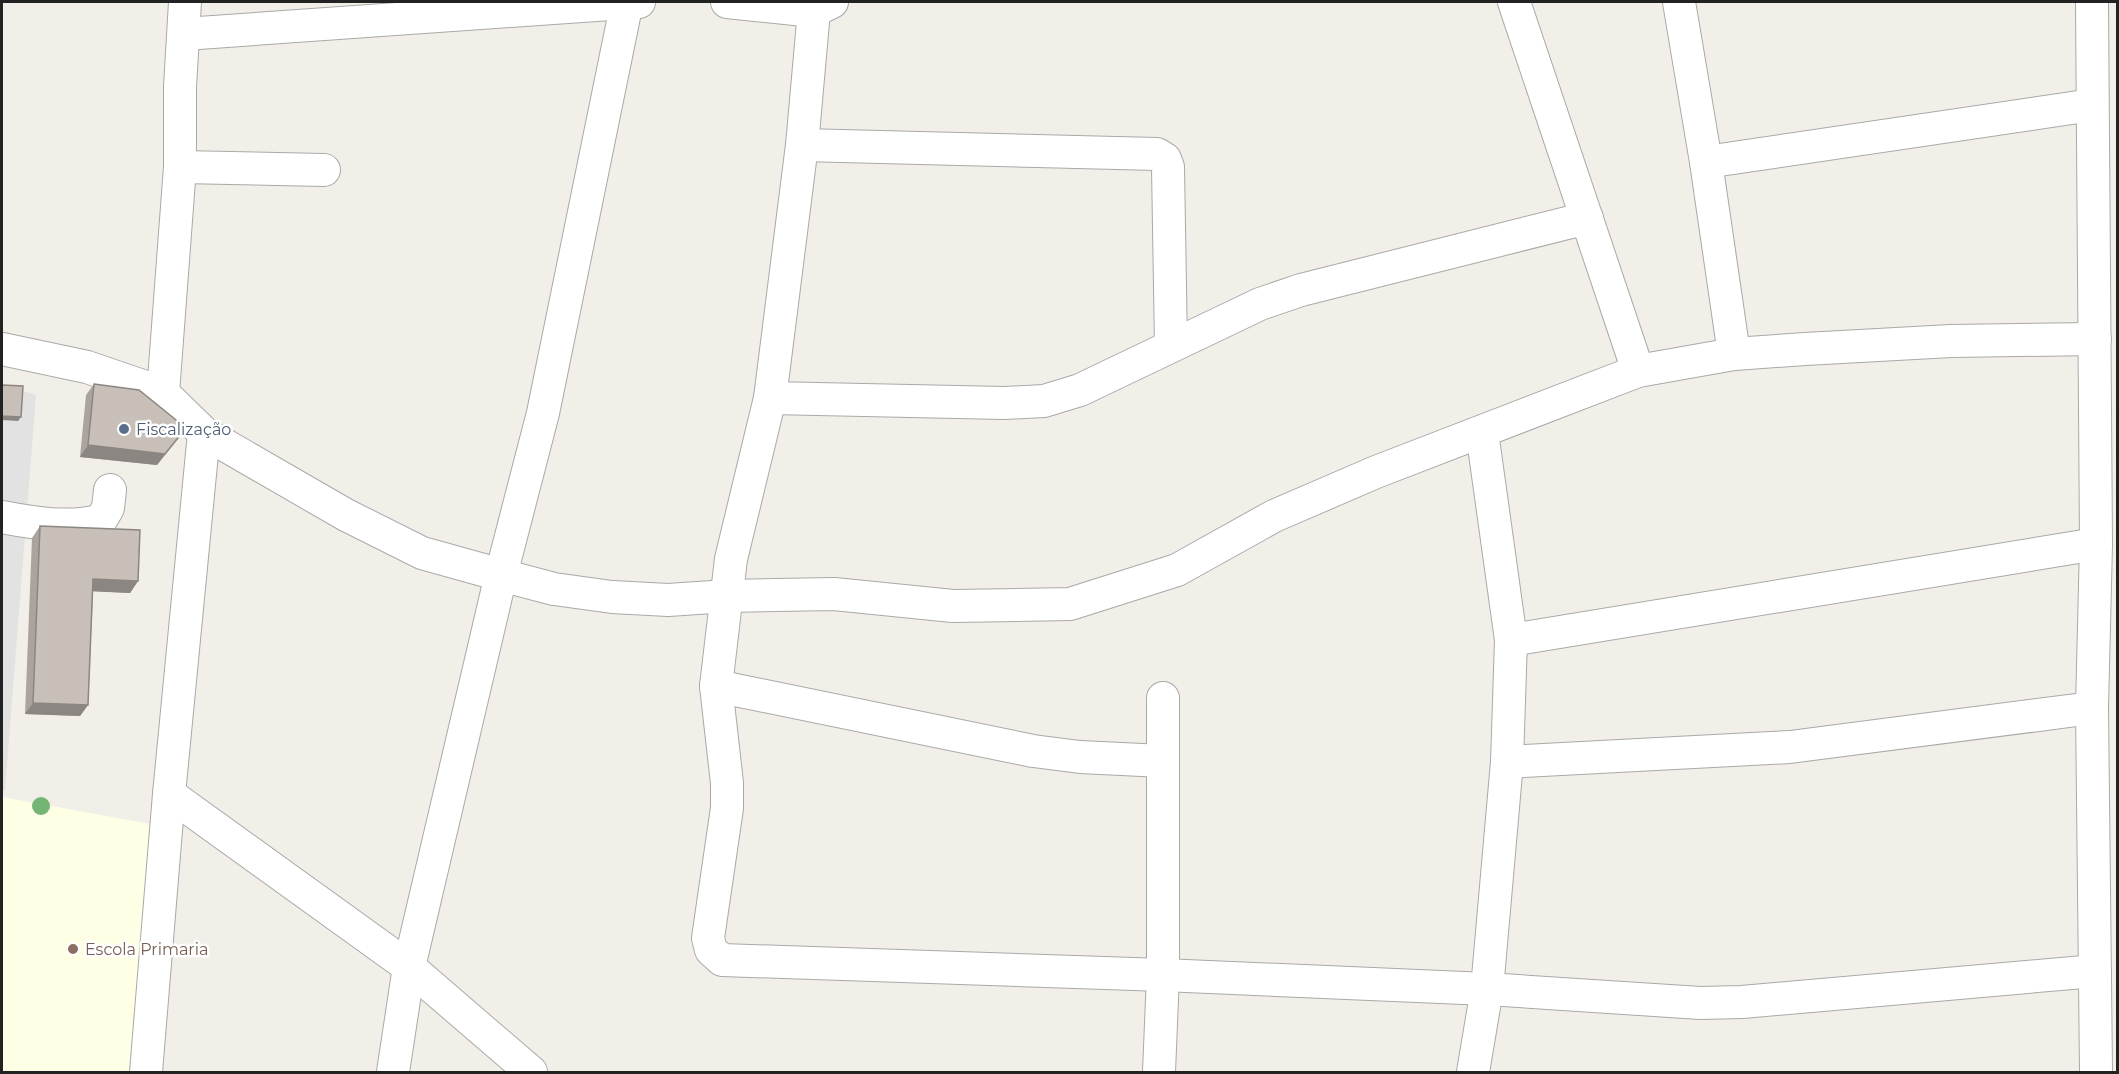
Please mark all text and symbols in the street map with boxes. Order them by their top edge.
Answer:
place label: Fiscalização [136,420,231,439]
marker: Fiscalização [117,422,131,436]
place label: Escola Primaria [85,940,208,959]
marker: Escola Primaria [66,942,80,956]

